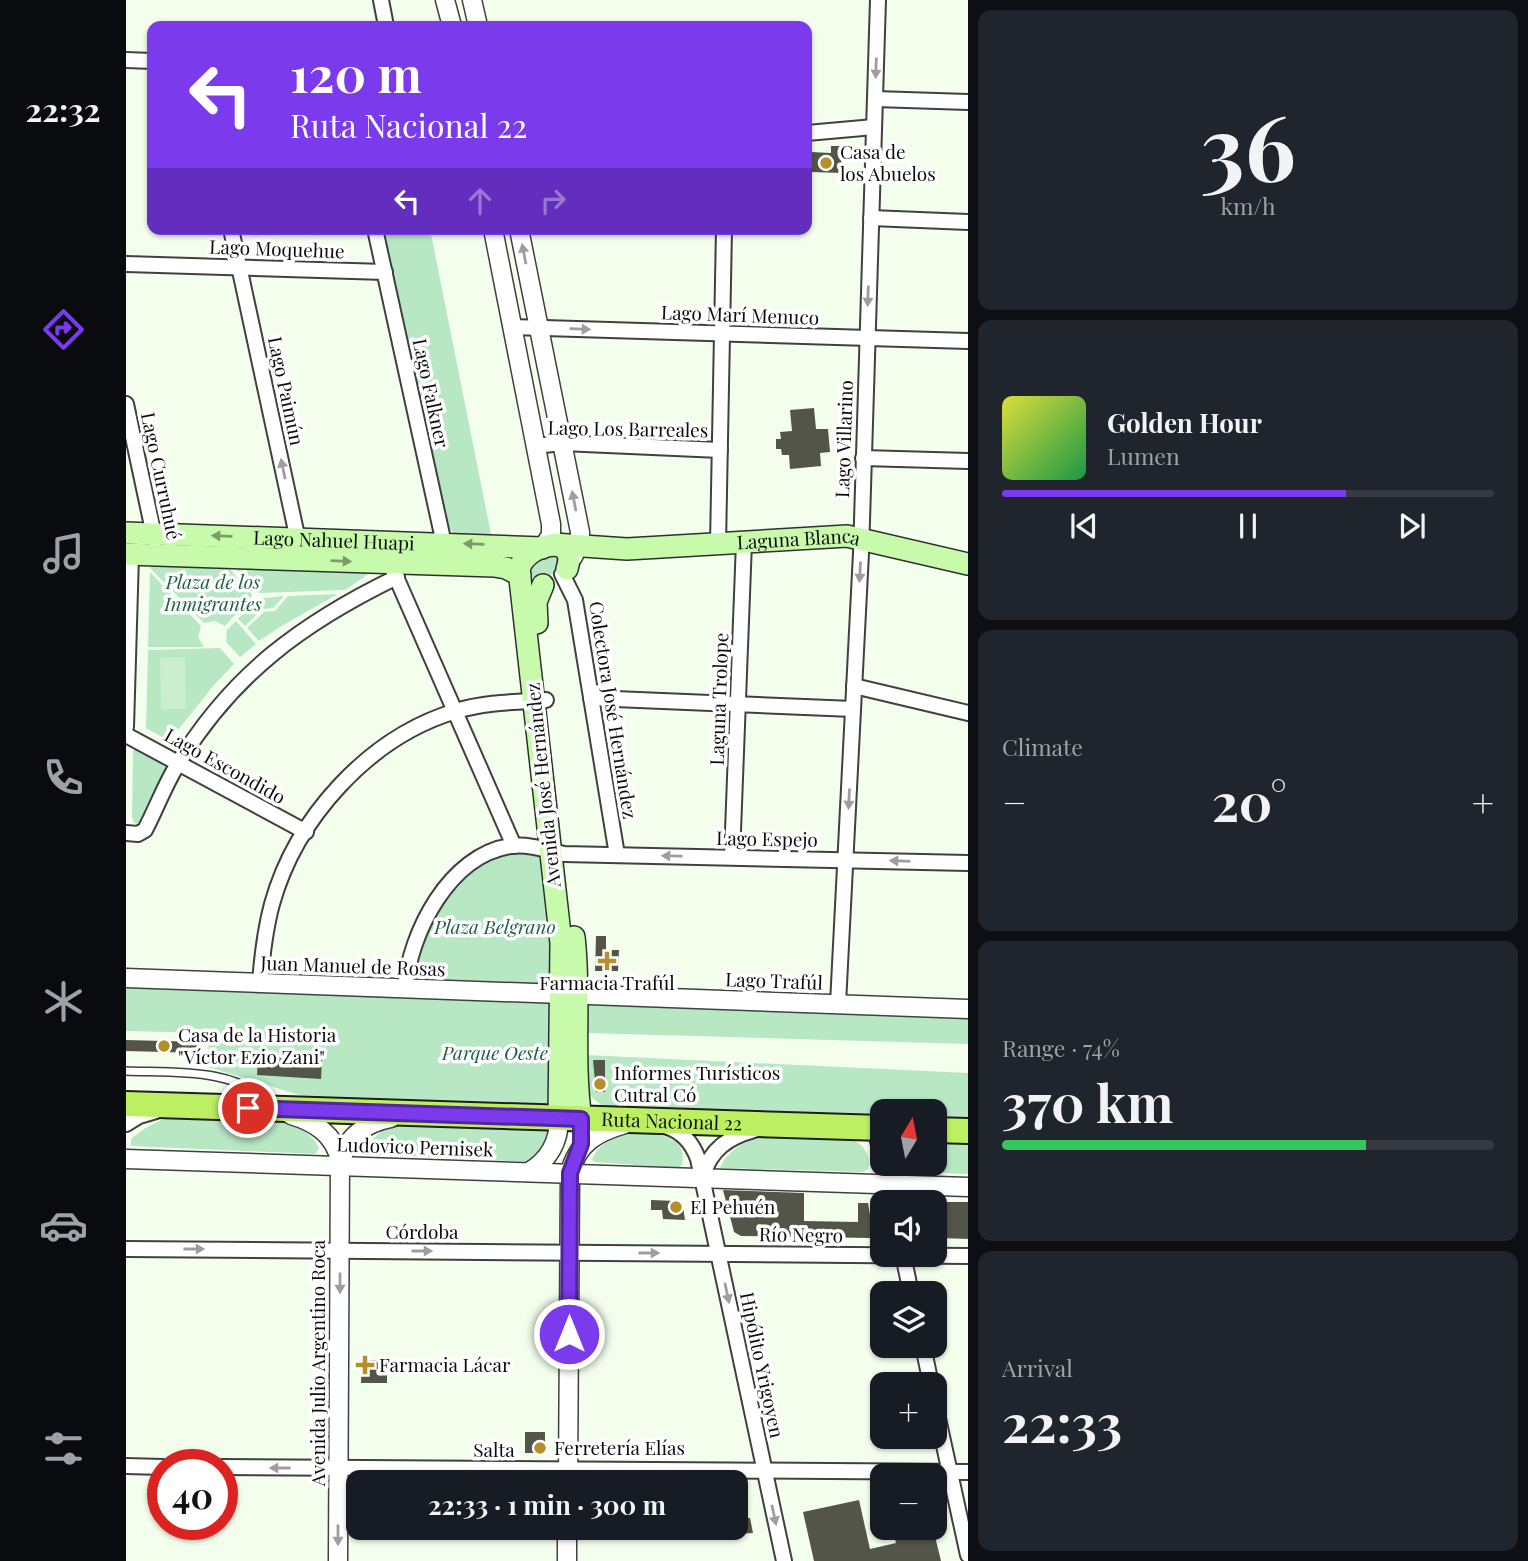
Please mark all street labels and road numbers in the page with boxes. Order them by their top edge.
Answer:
street label: Lago Moquehue [209,233,345,263]
street label: Lago Marí Menuco [661,298,820,330]
street label: Lago Paimún [263,334,311,448]
street label: Lago Falkner [408,336,456,450]
street label: Lago Villarino [828,380,858,498]
street label: Lago Curruhué [136,410,188,542]
street label: Lago Los Barreales [547,414,709,442]
street label: Laguna Blanca [736,522,864,554]
street label: Lago Nahuel Huapi [253,524,415,555]
street label: Colectora José Hernández [584,599,644,821]
street label: Laguna Trolope [703,632,733,766]
street label: Avenida José Hernández [518,681,566,890]
street label: Lago Escondido [160,721,291,809]
street label: Lago Espejo [716,824,818,852]
street label: Juan Manuel de Rosas [259,949,446,981]
street label: Lago Trafúl [725,965,824,995]
street label: Ruta Nacional 22 [601,1105,743,1136]
street label: Ludovico Pernisek [336,1130,495,1162]
street label: Córdoba [385,1218,459,1244]
street label: Río Negro [759,1220,843,1248]
street label: Avenida Julio Argentino Roca [304,1239,330,1487]
street label: Hipólito Yrigoyen [735,1289,791,1441]
street label: Salta [473,1436,515,1462]

